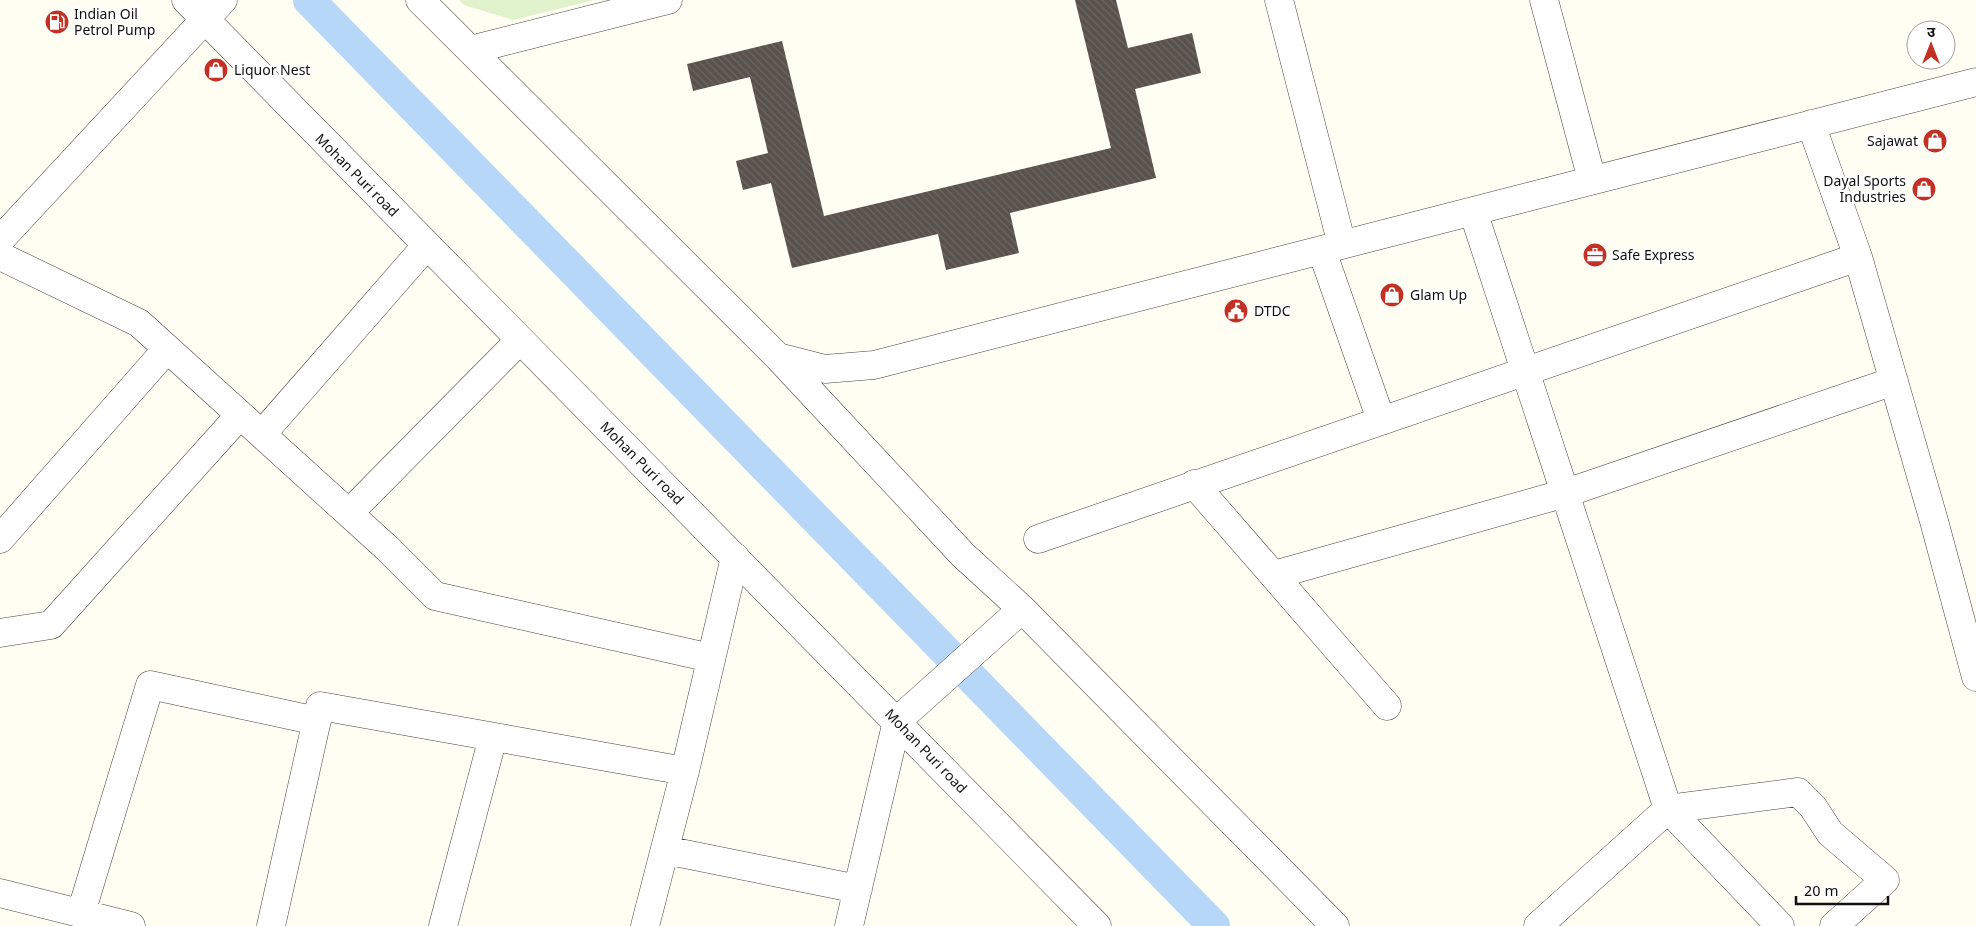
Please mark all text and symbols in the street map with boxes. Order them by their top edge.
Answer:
place label: Indian Oil Petrol Pump [74,6,155,41]
fuel station icon: Indian Oil Petrol Pump [44,9,70,35]
north arrow [1906,20,1956,70]
text: उ [1927,24,1936,43]
shop icon: Liquor Nest [203,57,229,83]
place label: Liquor Nest [234,62,310,81]
shop icon: Sajawat [1922,128,1948,154]
street label: Mohan Puri road [310,130,402,222]
place label: Sajawat [1867,133,1918,152]
place label: Dayal Sports Industries [1823,173,1906,208]
shop icon: Dayal Sports Industries [1911,176,1937,202]
office icon: Safe Express [1582,242,1608,268]
place label: Safe Express [1612,247,1695,266]
shop icon: Glam Up [1379,282,1405,308]
place label: Glam Up [1410,287,1467,306]
public building icon: DTDC [1223,298,1249,324]
place label: DTDC [1254,303,1291,322]
street label: Mohan Puri road [595,418,687,510]
street label: Mohan Puri road [880,706,970,798]
scale bar [1796,874,1888,906]
text: 20 m [1804,883,1838,902]

